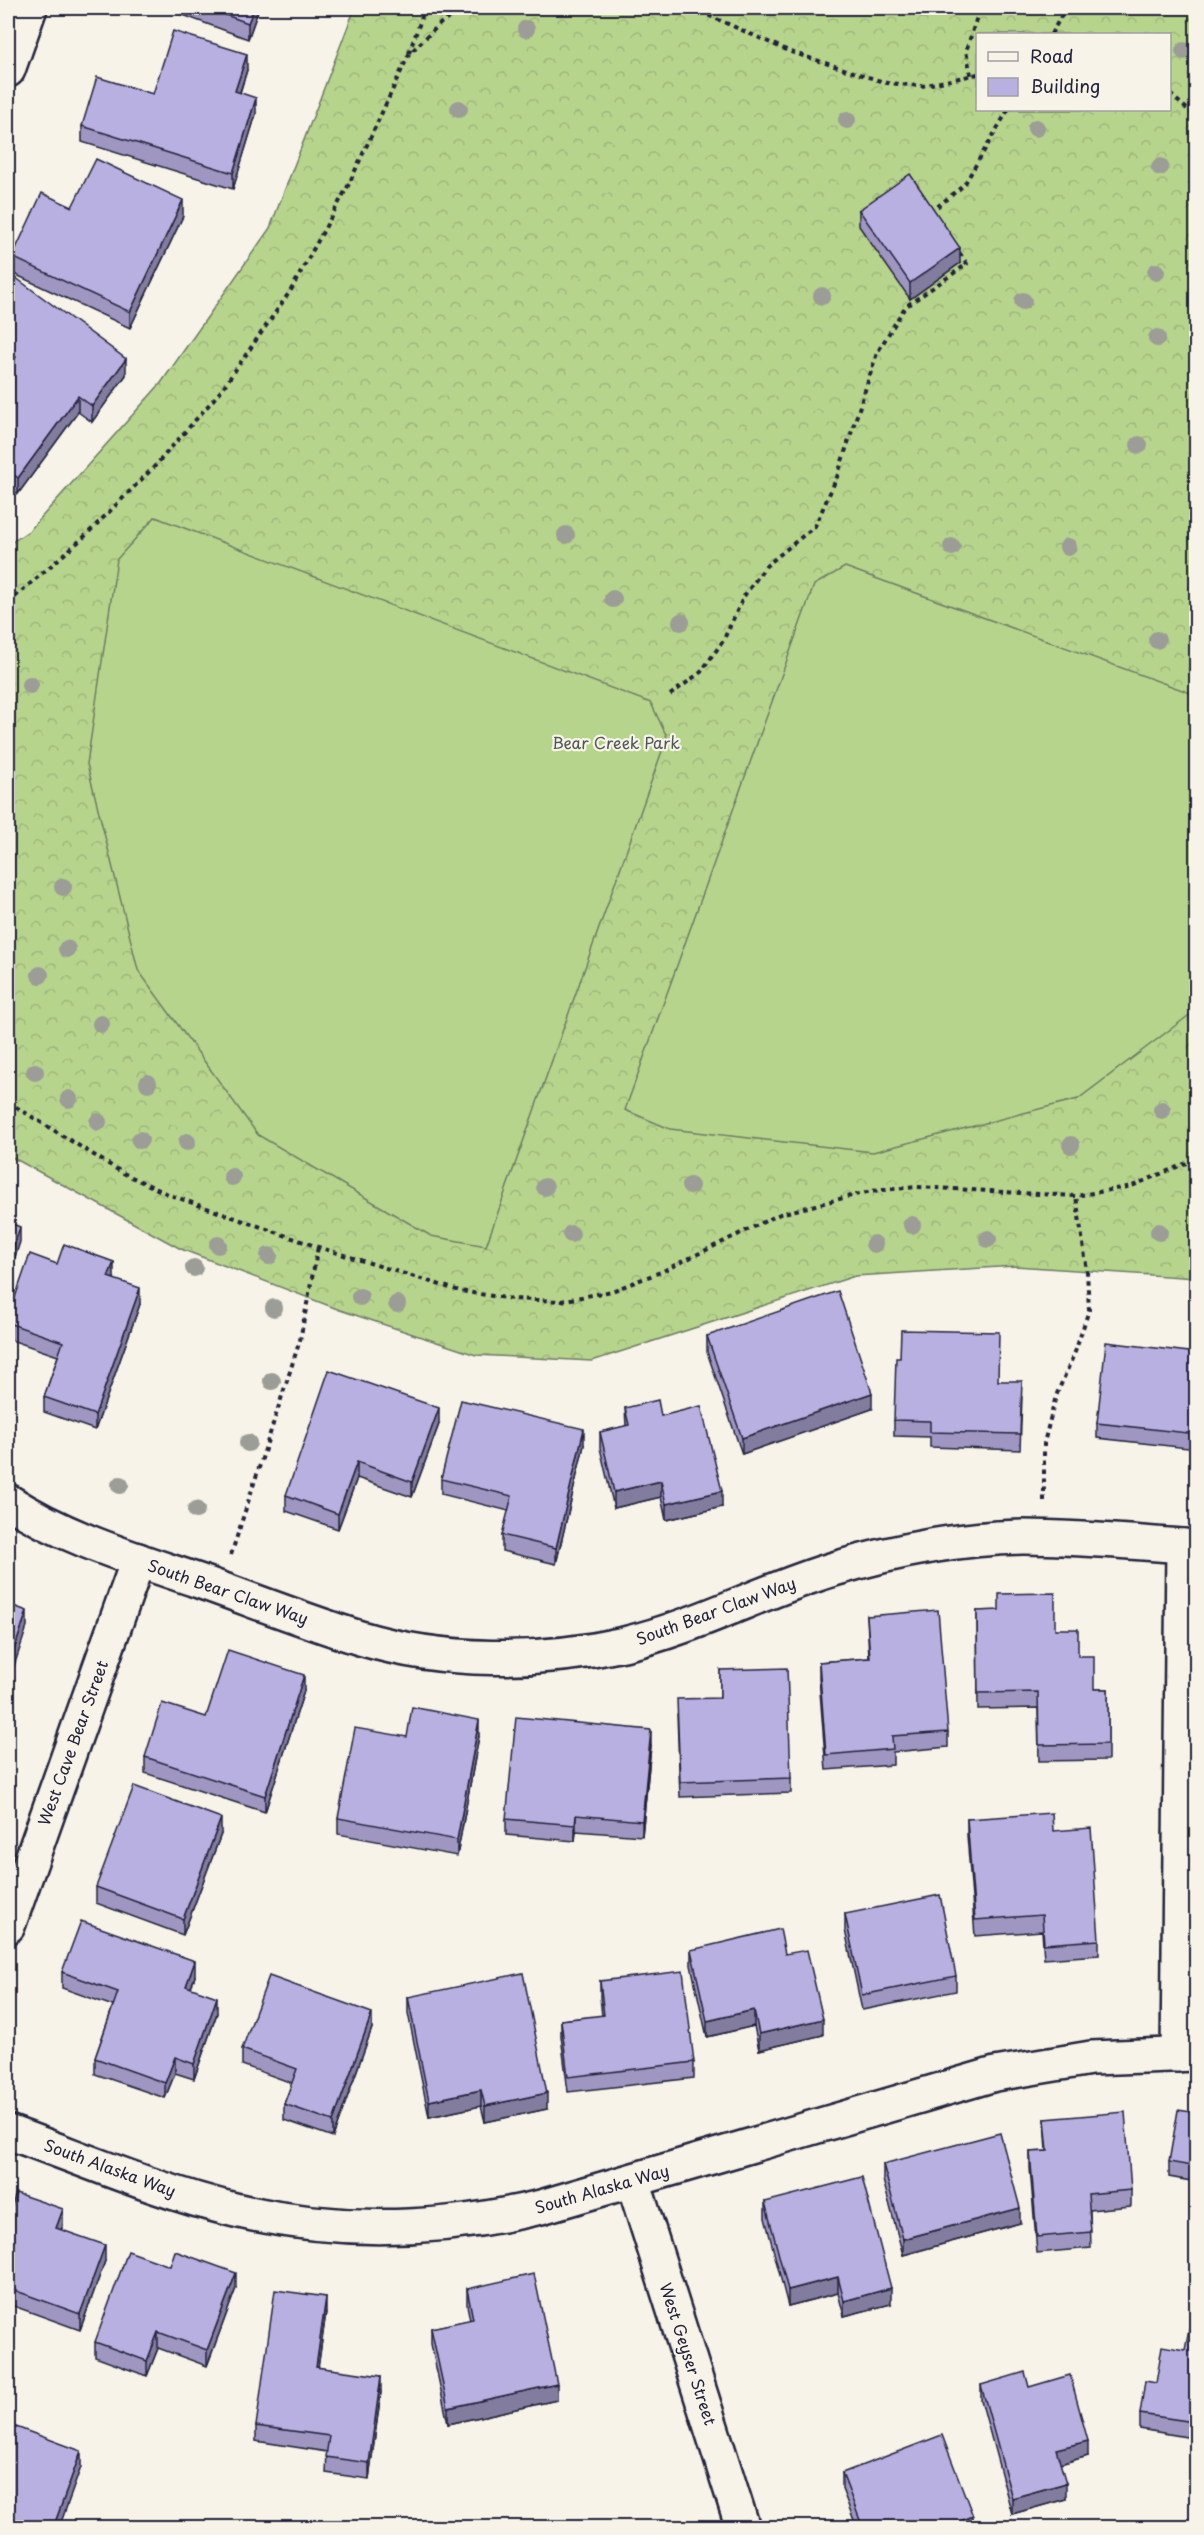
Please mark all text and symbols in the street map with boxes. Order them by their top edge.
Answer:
legend [976,33,1171,111]
text: Road [1030,42,1074,69]
text: Building [1030,72,1100,99]
park label: Bear Creek Park [552,730,680,754]
street label: South Bear Claw Way [145,1552,312,1630]
street label: South Bear Claw Way [633,1570,799,1650]
street label: West Cave Bear Street [31,1656,113,1829]
street label: South Alaska Way [41,2132,180,2202]
street label: South Alaska Way [532,2157,672,2219]
street label: West Geyser Street [655,2279,723,2428]

